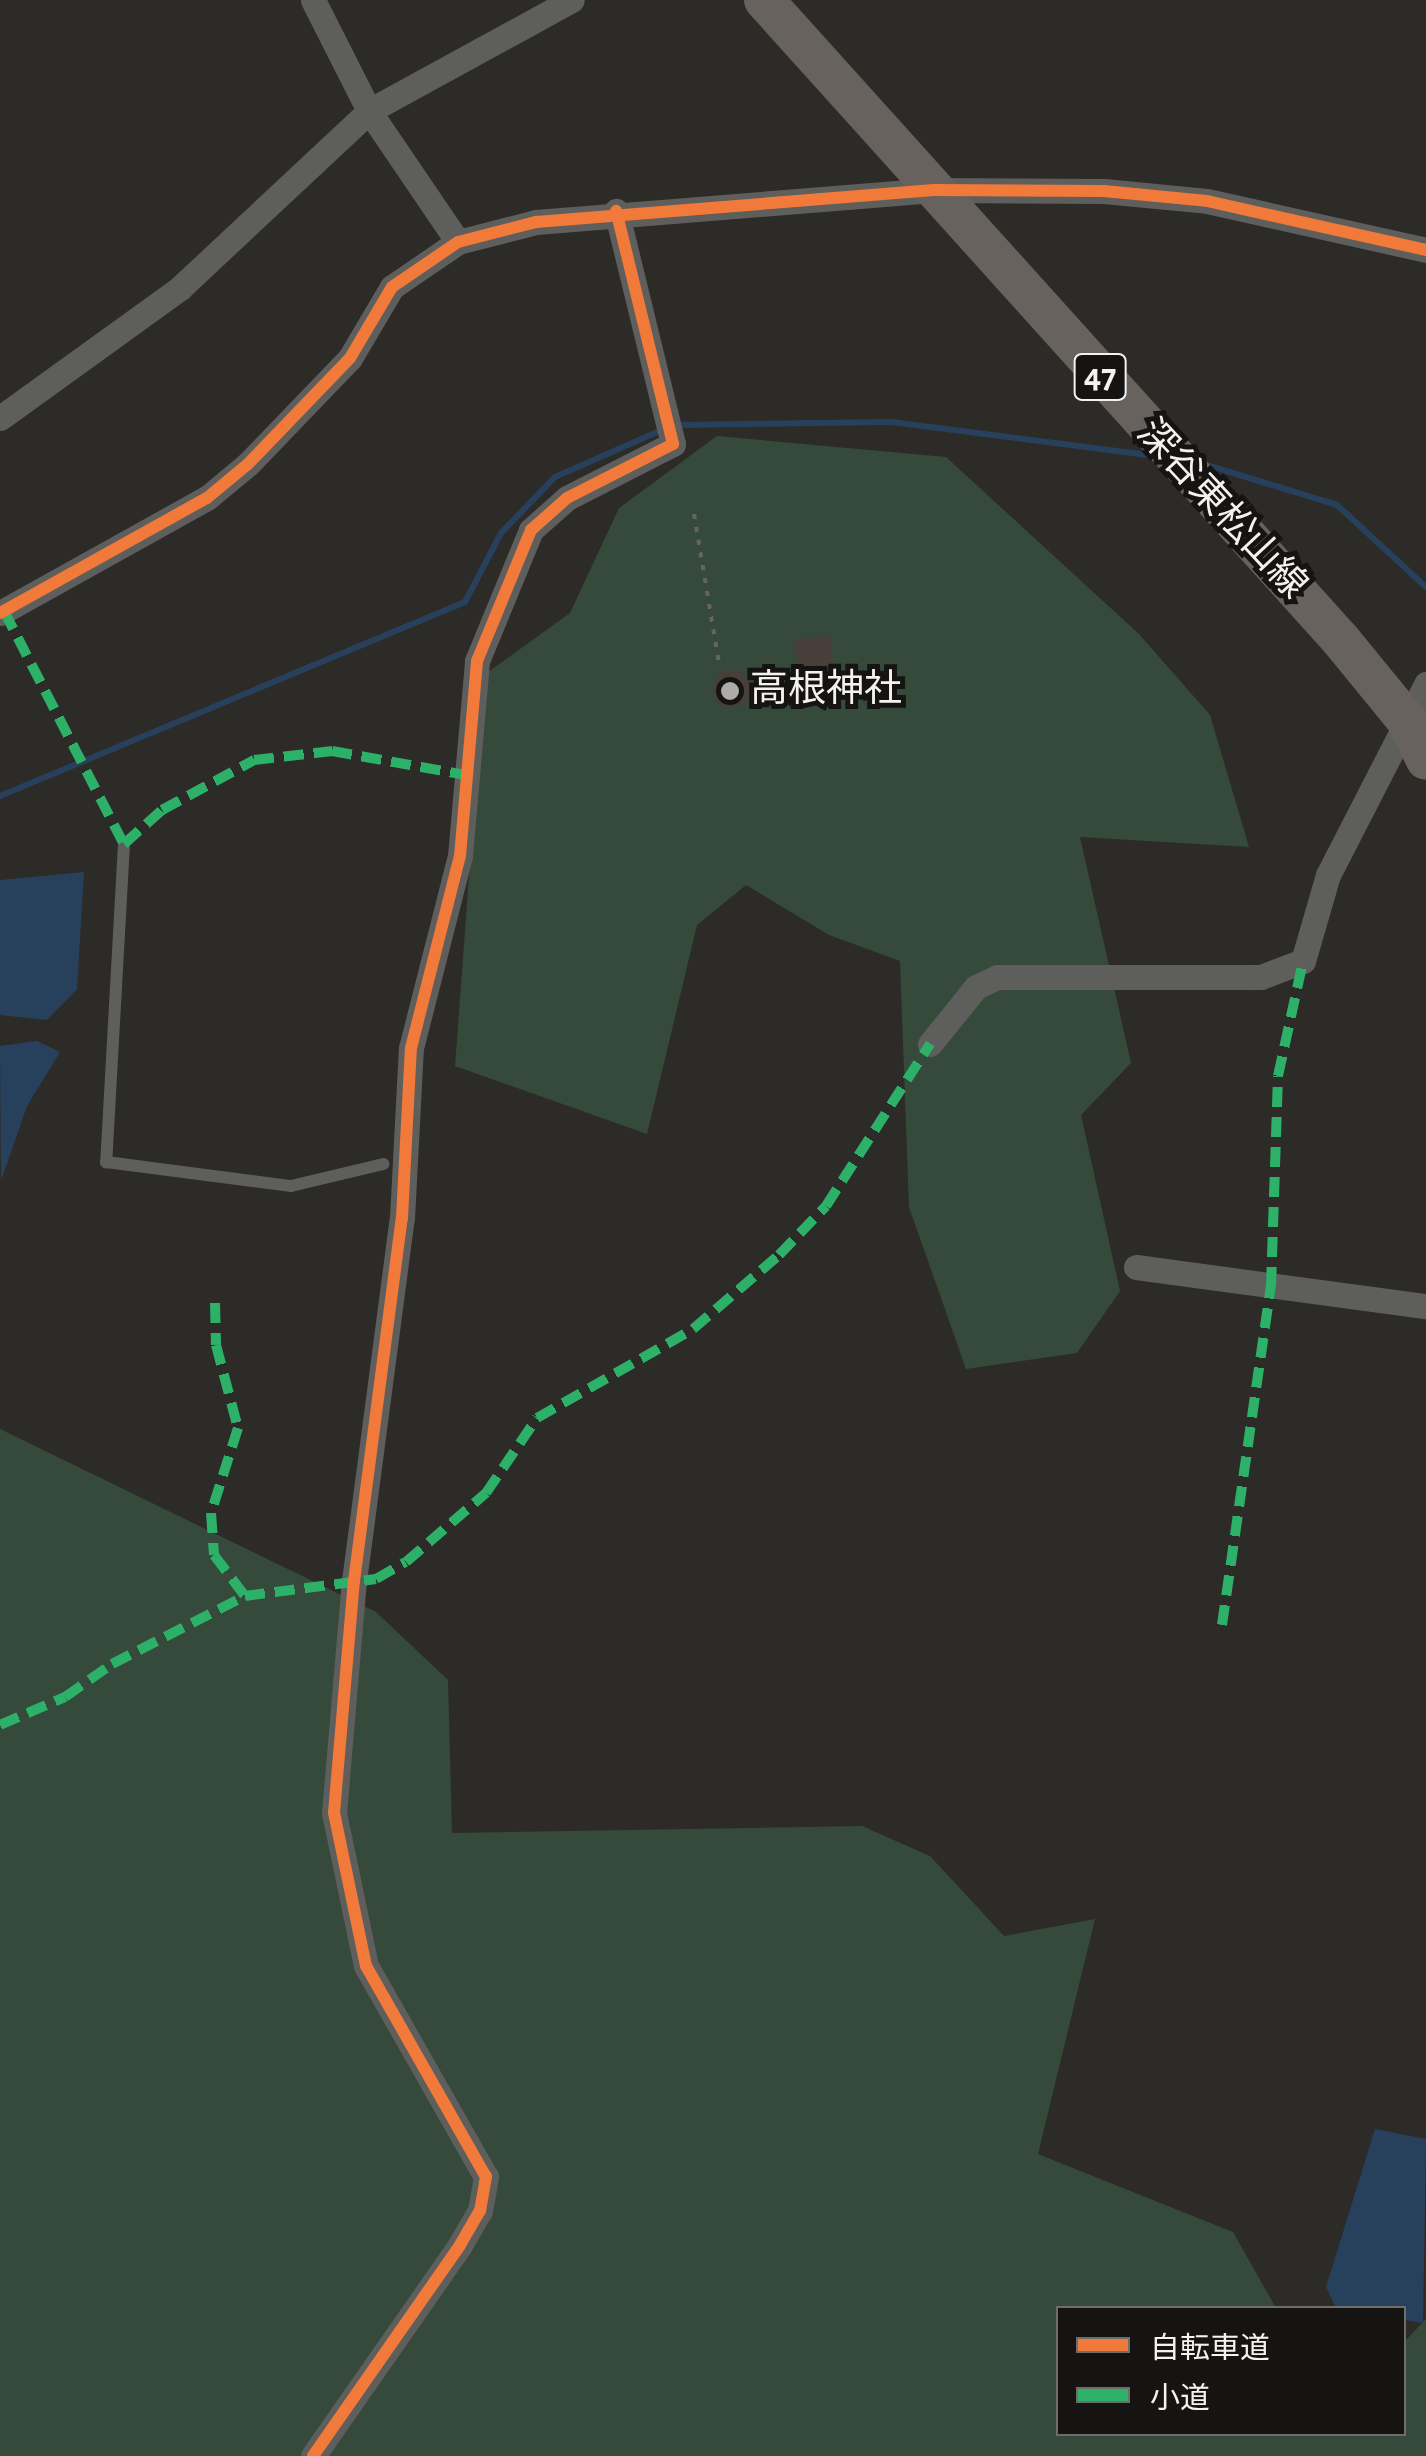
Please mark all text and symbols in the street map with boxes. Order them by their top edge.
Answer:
road number: 47 [1072,347,1128,407]
street label: 深谷東松山線 [1127,411,1315,609]
place label: 高根神社 [750,668,902,714]
marker: 高根神社 [719,680,741,702]
legend [1056,2306,1406,2436]
text: 自転車道 [1150,2334,1270,2364]
text: 小道 [1150,2384,1210,2414]

